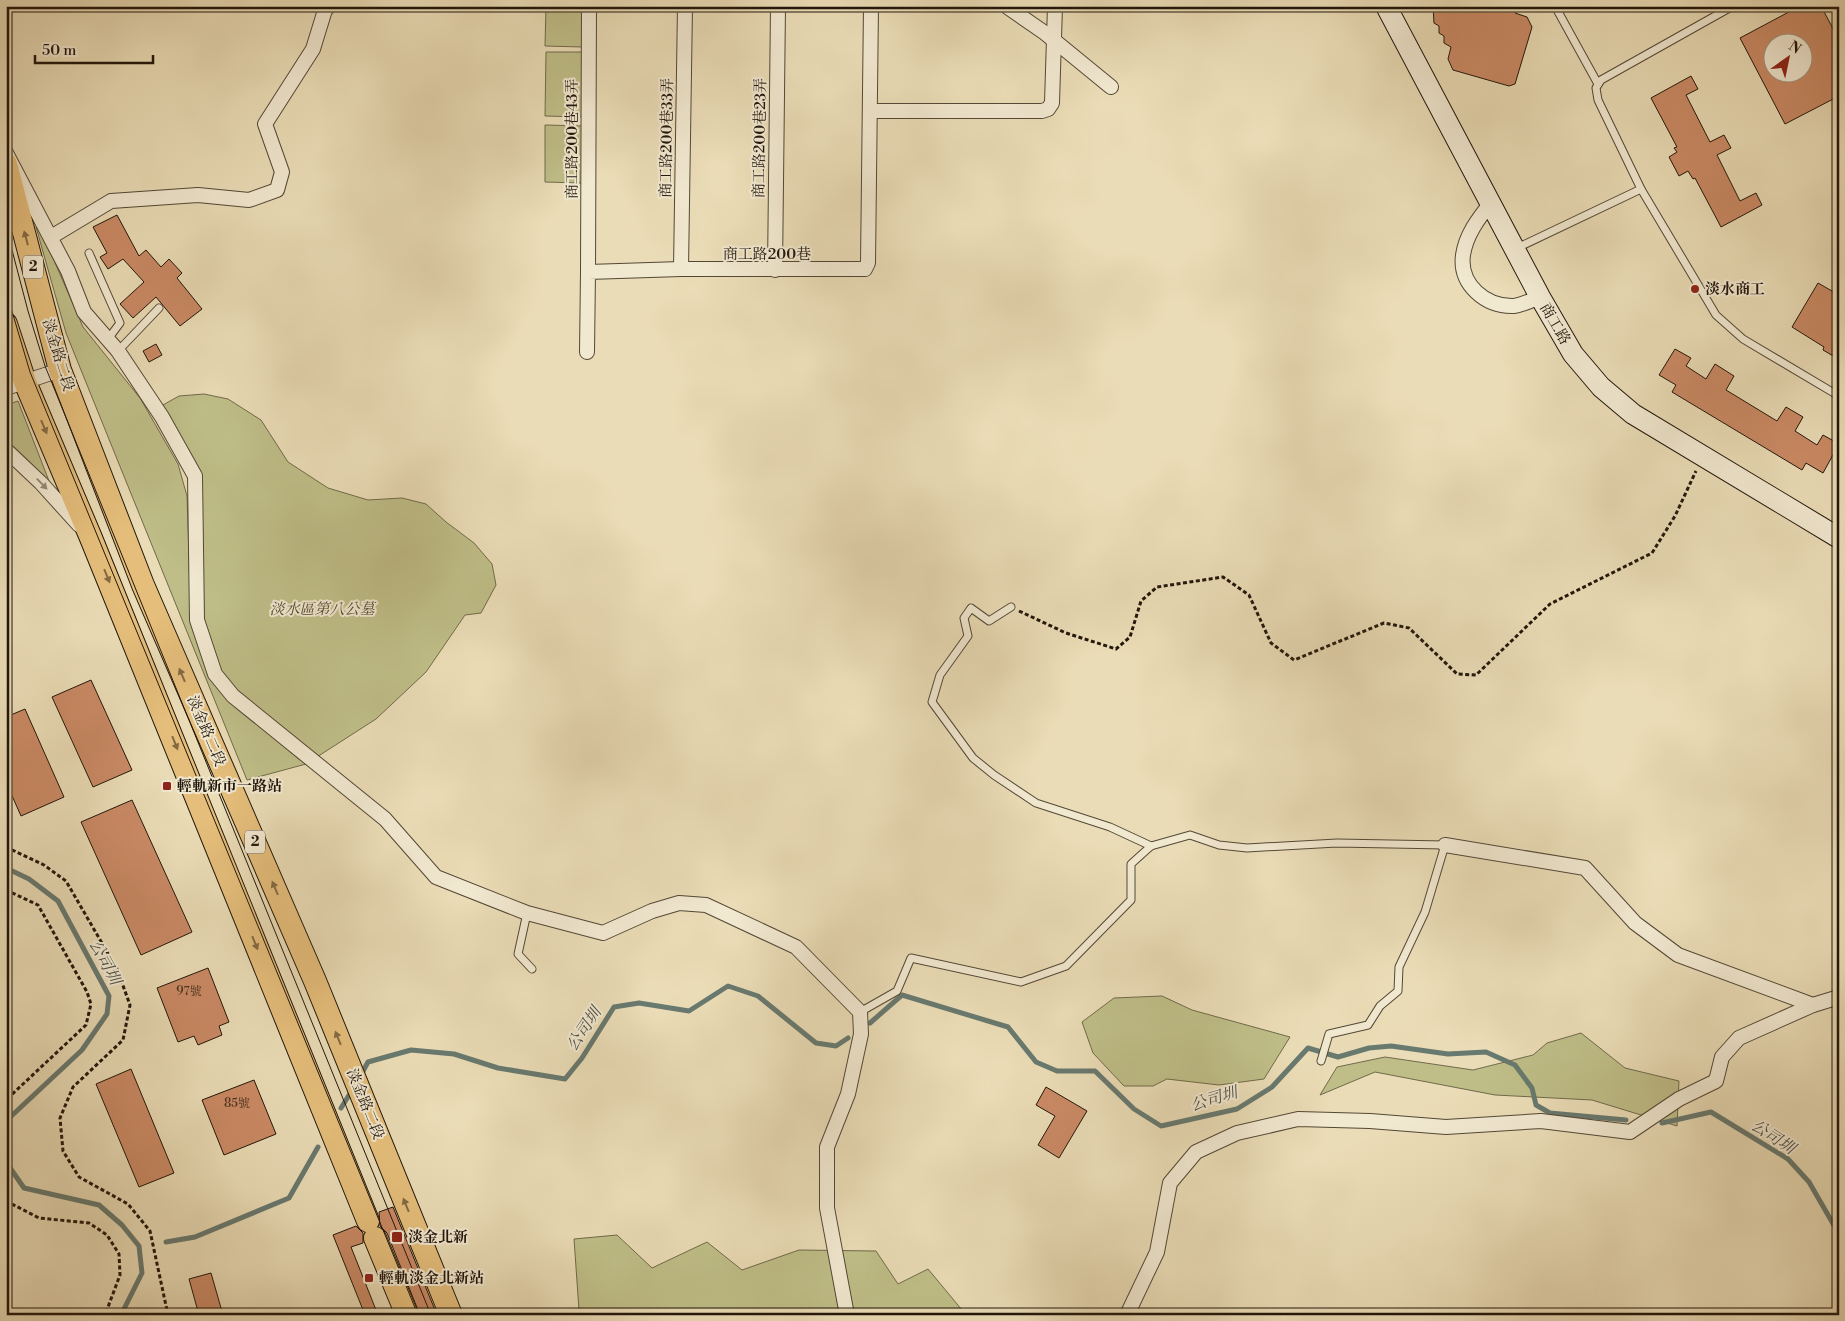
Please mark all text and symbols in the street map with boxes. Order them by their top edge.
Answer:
scale bar [35,32,152,64]
north arrow [1762,32,1812,82]
text: N [1785,37,1804,59]
text: 50 m [42,41,76,60]
street label: 商工路200巷33弄 [656,78,678,198]
street label: 商工路200巷23弄 [749,78,771,198]
street label: 商工路200巷43弄 [563,79,582,199]
one-way arrow [21,230,29,245]
street label: 商工路200巷 [723,245,811,264]
road number: 2 [23,256,43,278]
place label: 淡水商工 [1705,280,1765,299]
marker: 淡水商工 [1689,283,1701,295]
street label: 商工路 [1536,300,1574,348]
street label: 淡金路二段 [38,316,78,394]
one-way arrow [40,420,48,435]
one-way arrow [36,477,48,489]
one-way arrow [104,569,111,584]
park label: 淡水區第八公墓 [269,600,377,619]
one-way arrow [178,668,186,682]
street label: 淡金路二段 [183,693,229,769]
one-way arrow [171,736,179,750]
place label: 輕軌新市一路站 [177,777,282,796]
marker: 輕軌新市一路站 [161,780,173,792]
road number: 2 [245,830,265,854]
one-way arrow [270,881,278,895]
water label: 公司圳 [85,936,127,991]
one-way arrow [252,936,260,950]
house number: 97號 [176,984,202,999]
water label: 公司圳 [562,1001,607,1054]
one-way arrow [334,1030,342,1045]
street label: 淡金路二段 [342,1066,388,1142]
water label: 公司圳 [1188,1082,1243,1116]
house number: 85號 [224,1096,250,1111]
water label: 公司圳 [1747,1116,1801,1160]
one-way arrow [402,1197,410,1212]
place label: 淡金北新 [408,1228,468,1247]
marker: 淡金北新 [390,1230,404,1244]
place label: 輕軌淡金北新站 [379,1269,484,1288]
marker: 輕軌淡金北新站 [363,1272,375,1284]

